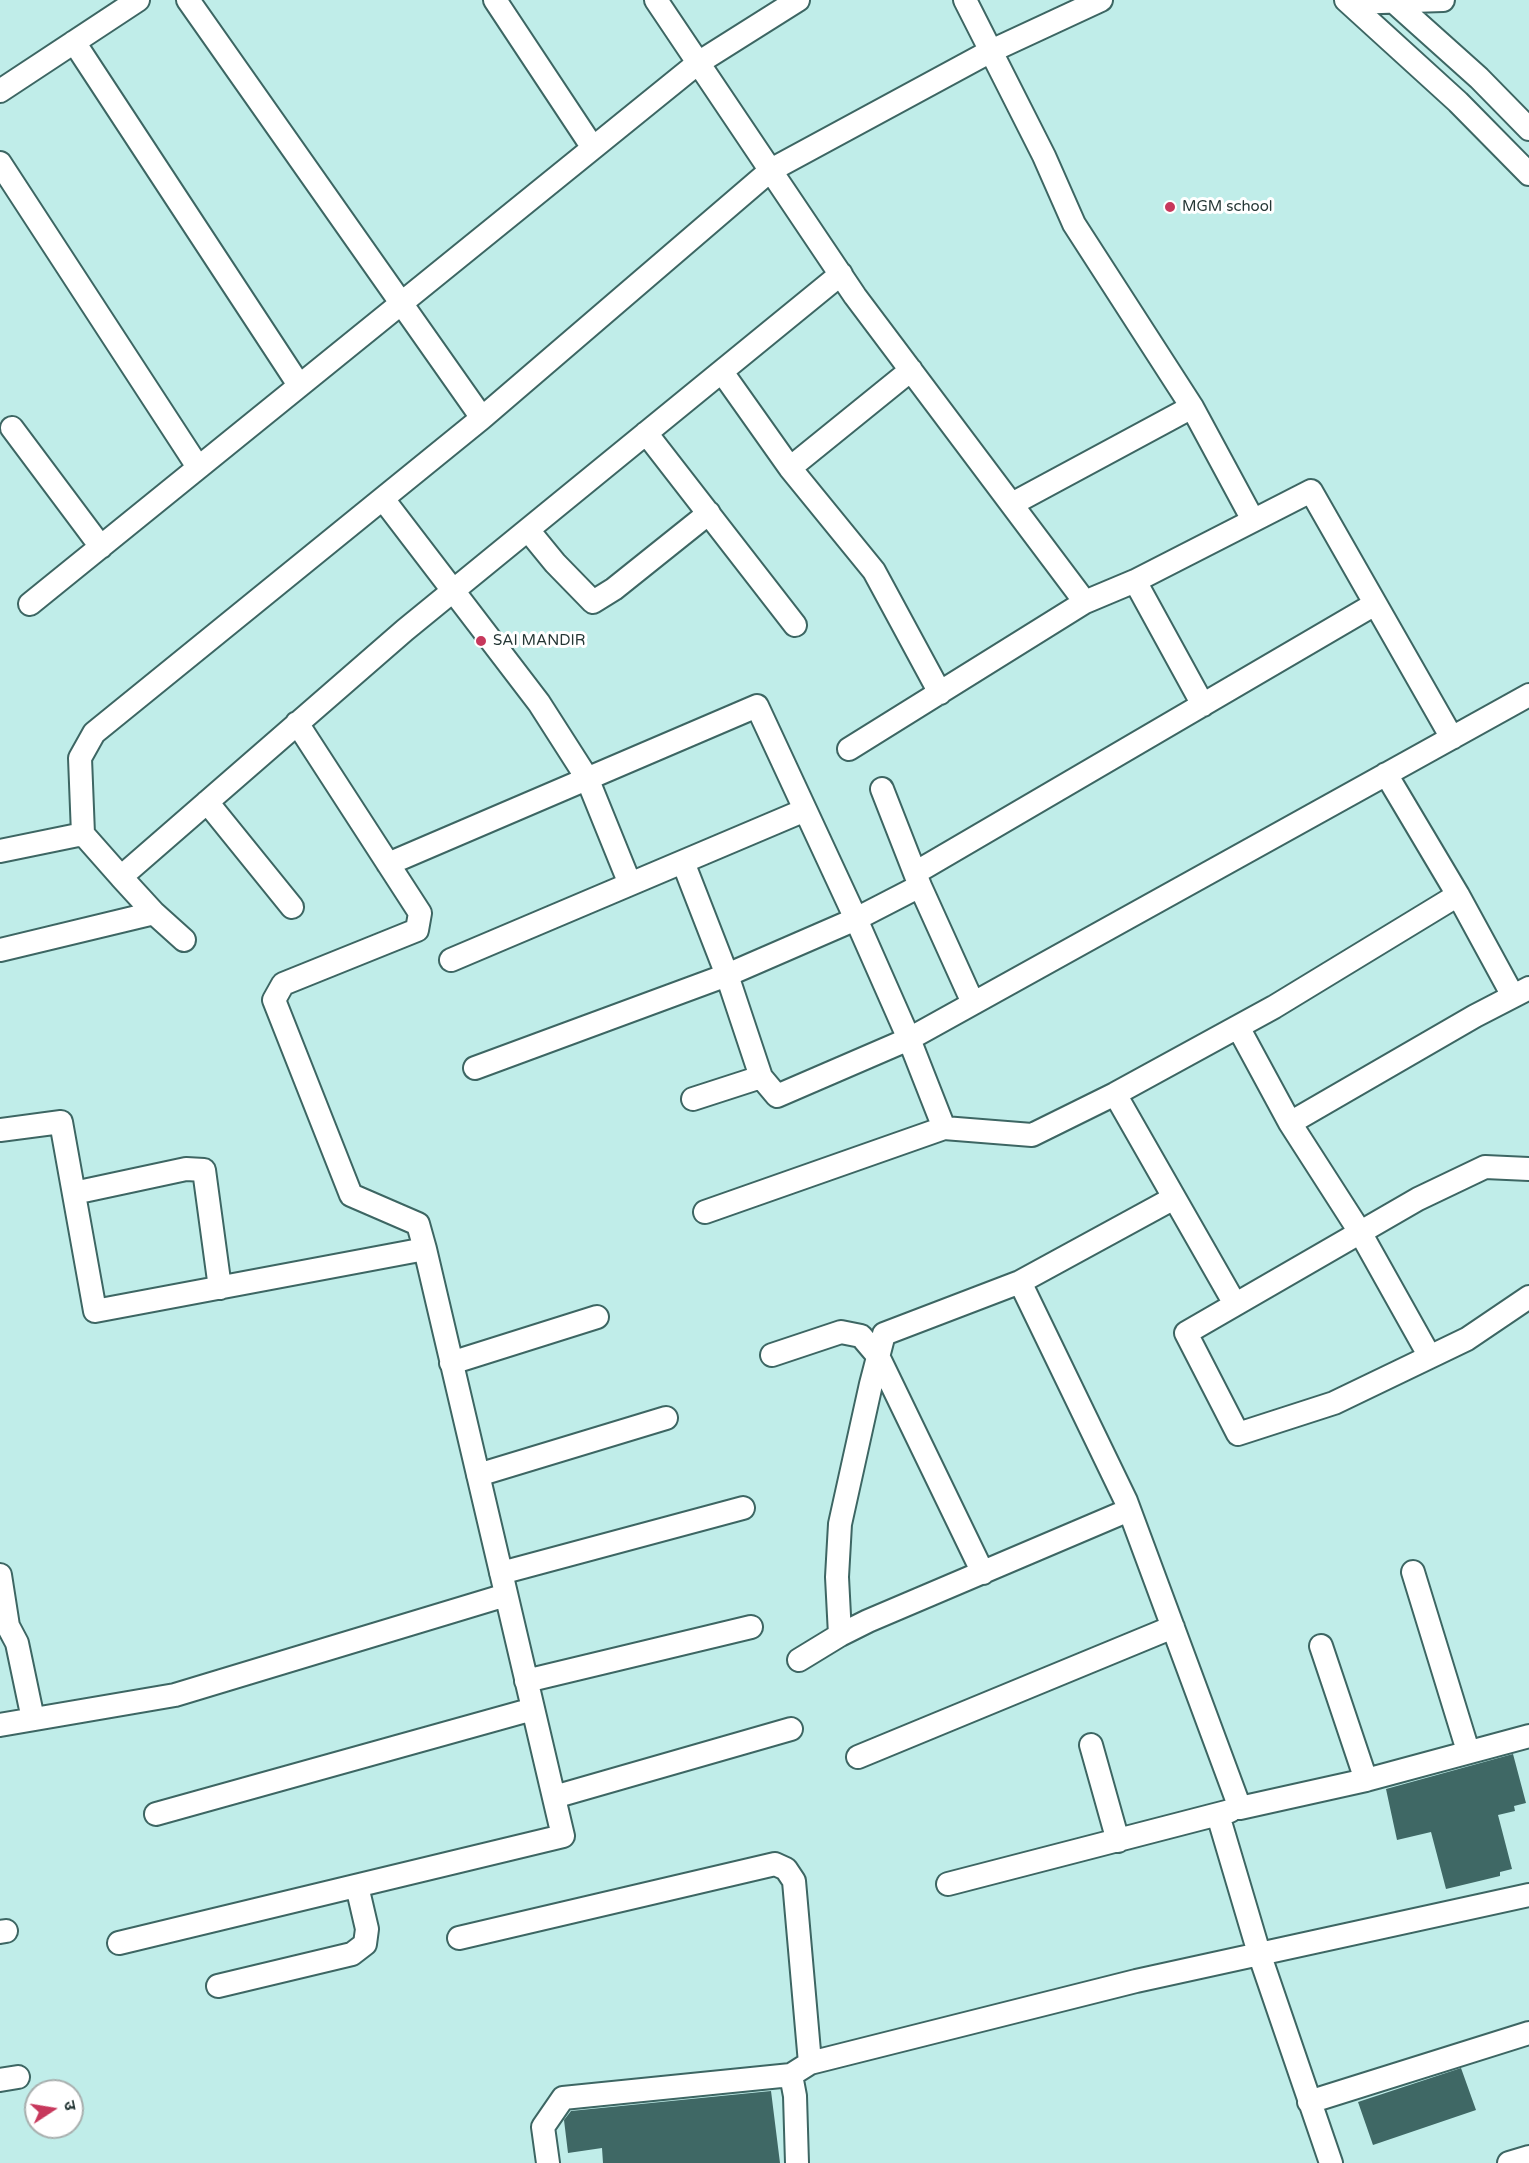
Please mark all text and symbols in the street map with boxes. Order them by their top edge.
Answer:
place label: MGM school [1182,198,1273,216]
marker: MGM school [1163,200,1177,214]
place label: SAI MANDIR [493,632,586,650]
marker: SAI MANDIR [474,634,488,648]
north arrow [24,2079,84,2139]
text: उ [59,2099,80,2112]

